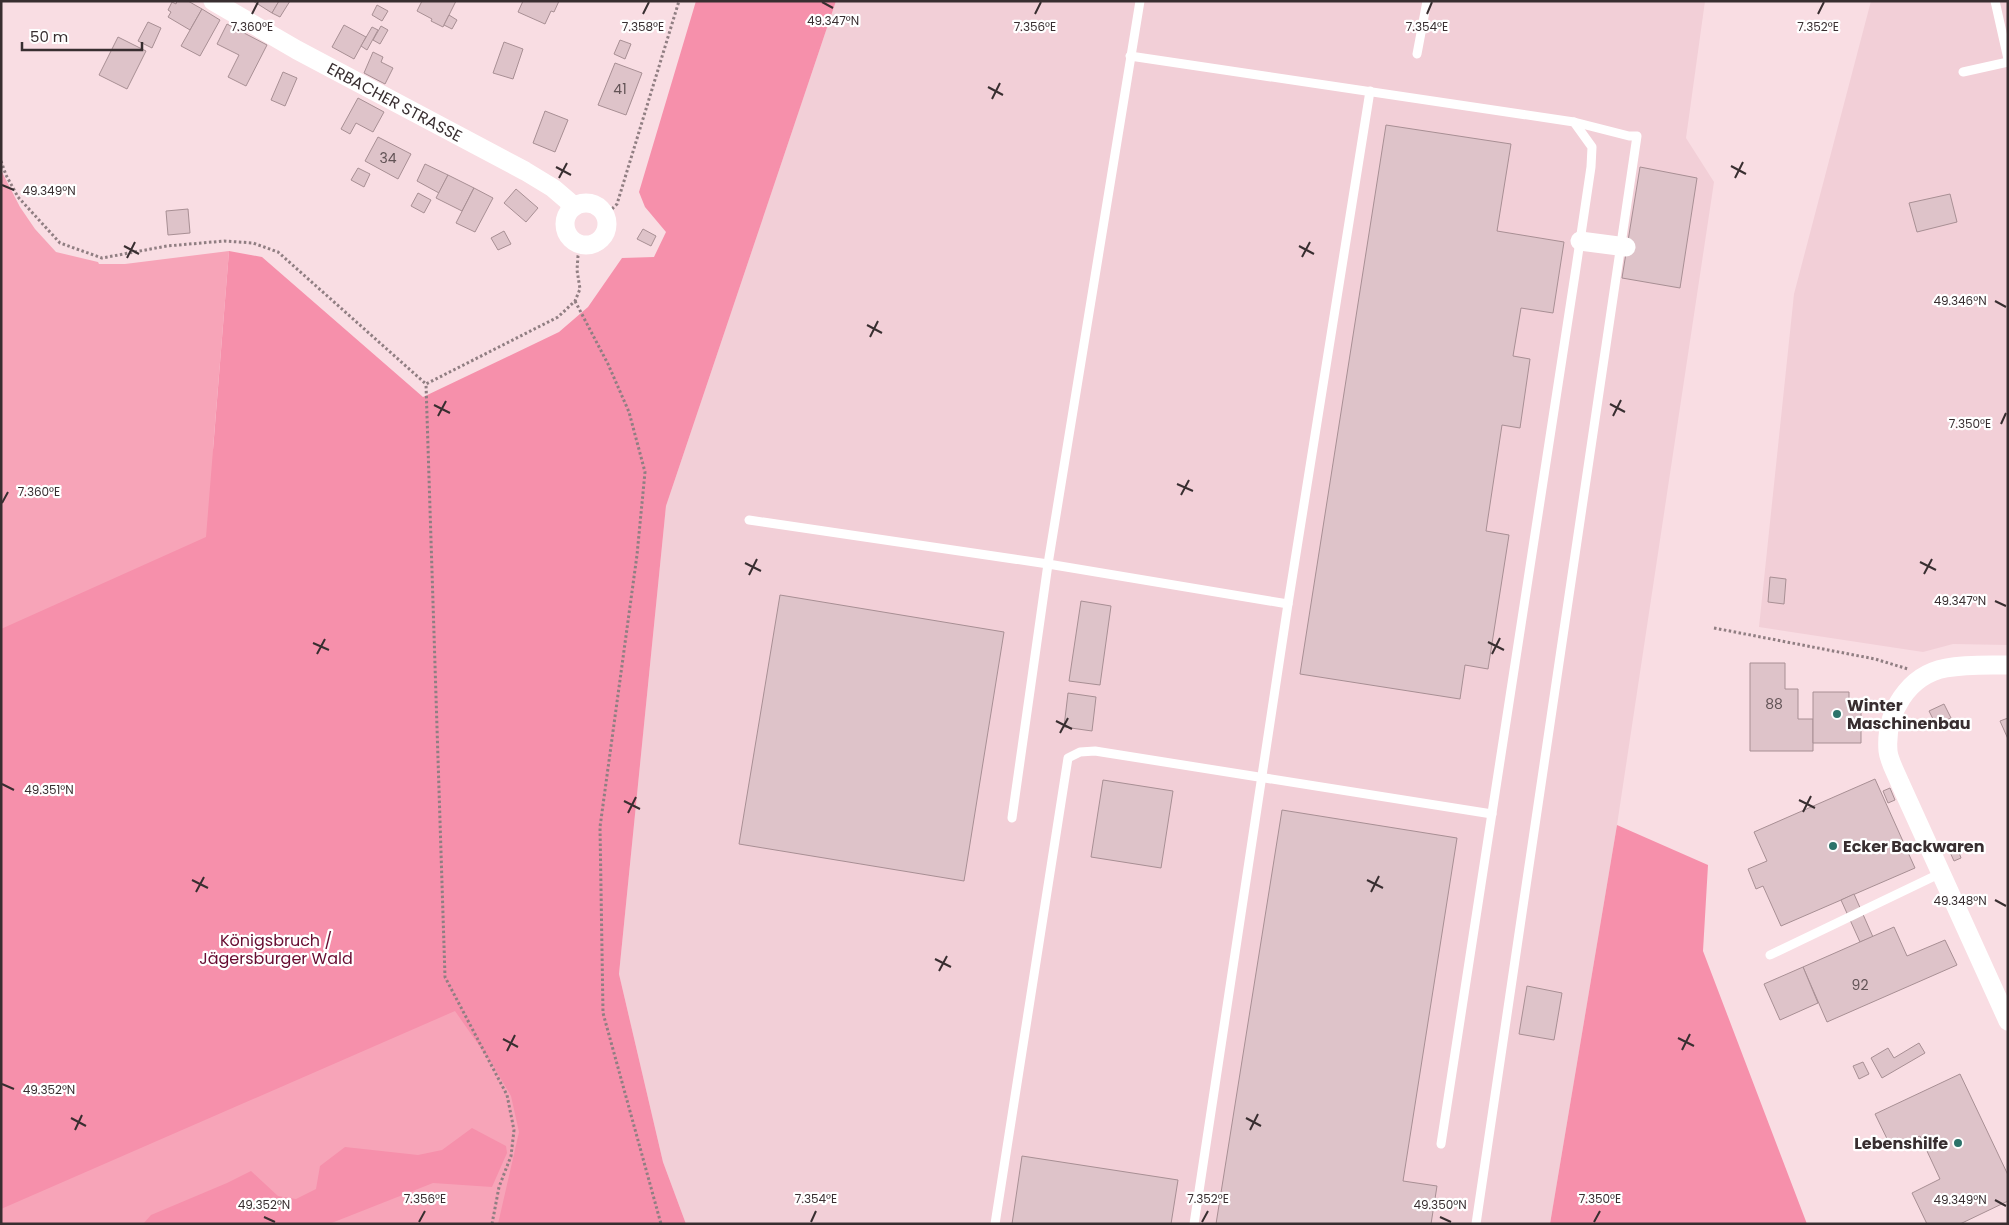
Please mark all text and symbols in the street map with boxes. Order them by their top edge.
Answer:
text: 49.347°N [807,12,859,29]
text: 7.360°E [231,18,273,35]
text: 7.358°E [622,18,664,35]
text: 7.356°E [1014,18,1056,35]
text: 7.354°E [1406,18,1448,35]
text: 7.352°E [1797,18,1839,35]
scale bar [22,20,142,52]
text: 50 m [30,26,68,47]
street label: ERBACHER STRASSE [323,57,466,147]
house number: 41 [613,79,627,99]
house number: 34 [379,148,397,168]
text: 49.349°N [22,182,76,199]
text: 49.346°N [1933,292,1987,309]
text: 7.350°E [1949,415,1991,432]
text: 7.360°E [18,483,60,500]
text: 49.347°N [1934,592,1986,609]
house number: 88 [1765,694,1783,714]
place label: Winter Maschinenbau [1847,694,1971,735]
marker: Winter Maschinenbau [1831,708,1843,720]
text: 49.351°N [24,781,74,798]
place label: Ecker Backwaren [1843,835,1985,858]
marker: Ecker Backwaren [1827,840,1839,852]
text: 49.348°N [1933,892,1987,909]
park label: Königsbruch / Jägersburger Wald [199,929,353,970]
house number: 92 [1852,975,1868,995]
text: 49.352°N [23,1081,75,1098]
place label: Lebenshilfe [1854,1132,1948,1155]
marker: Lebenshilfe [1952,1137,1964,1149]
text: 7.356°E [404,1190,446,1207]
text: 7.354°E [795,1190,837,1207]
text: 7.352°E [1187,1190,1229,1207]
text: 7.350°E [1579,1190,1621,1207]
text: 49.349°N [1933,1191,1987,1208]
text: 49.352°N [238,1196,290,1213]
text: 49.350°N [1413,1196,1467,1213]

